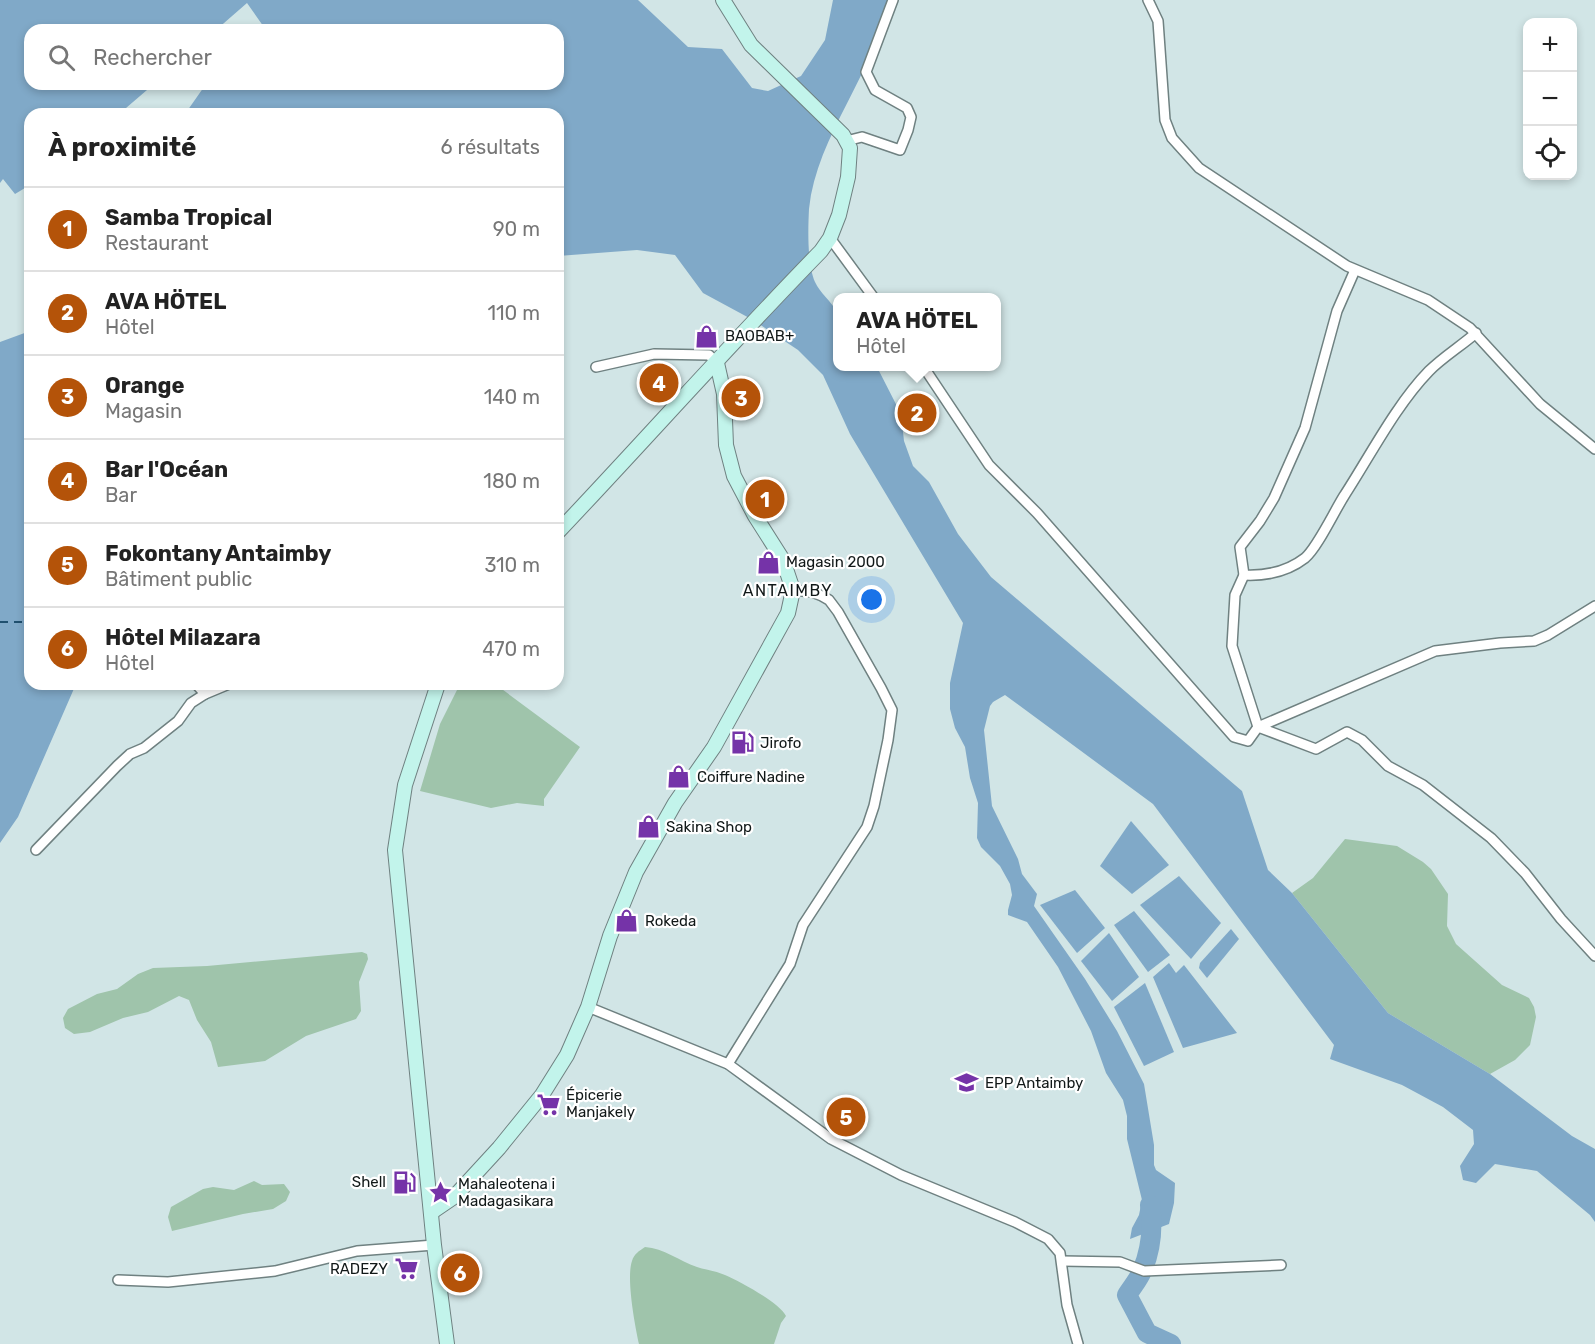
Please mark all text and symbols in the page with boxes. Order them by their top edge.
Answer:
map controls [1523,18,1577,180]
button: + [1523,18,1577,72]
search box [24,24,564,90]
icon: search [45,41,78,74]
text: Rechercher [93,44,212,71]
button: − [1523,72,1577,126]
button: locate [1523,126,1577,180]
text: À proximité [48,132,197,163]
text: 6 résultats [441,135,540,159]
text: Samba Tropical [105,204,272,231]
text: 1 [63,217,72,241]
text: 90 m [493,217,540,241]
text: Restaurant [105,231,209,255]
text: AVA HÖTEL [105,288,226,315]
popup [833,293,1001,371]
text: 2 [61,301,74,325]
text: 110 m [488,301,540,325]
text: AVA HÖTEL [856,307,978,334]
text: Hôtel [105,315,155,339]
shop icon: BAOBAB+ [694,323,720,349]
place label: BAOBAB+ [725,327,794,345]
text: Hôtel [856,334,906,358]
pin: 4 [640,360,678,406]
text: Orange [105,372,185,399]
pin: 3 [722,376,760,420]
text: 3 [61,385,74,409]
text: 140 m [484,385,540,409]
pin: 2 [898,390,936,436]
text: Magasin [105,399,182,423]
text: Bar l'Océan [105,456,228,483]
text: 4 [61,469,74,493]
text: 180 m [483,469,540,493]
pin: 1 [746,476,784,522]
text: Bar [105,483,137,507]
text: Fokontany Antaimby [105,540,331,567]
shop icon: Magasin 2000 [755,549,781,575]
text: 5 [61,553,74,577]
text: 310 m [484,553,540,577]
place label: Magasin 2000 [786,553,885,571]
text: Bâtiment public [105,567,252,591]
district label: ANTAIMBY [743,581,833,600]
your location [857,585,886,614]
text: Hôtel Milazara [105,624,261,651]
text: 6 [61,637,74,661]
text: 470 m [482,637,540,661]
text: Hôtel [105,651,155,675]
fuel station icon: Jirofo [729,730,755,756]
place label: Jirofo [760,734,801,752]
shop icon: Coiffure Nadine [666,764,692,790]
place label: Coiffure Nadine [697,768,805,786]
shop icon: Sakina Shop [635,814,661,840]
place label: Sakina Shop [666,818,752,836]
shop icon: Rokeda [614,908,640,934]
place label: Rokeda [645,912,696,930]
school or university icon: EPP Antaimby [954,1070,980,1096]
place label: EPP Antaimby [985,1074,1083,1092]
place label: Épicerie Manjakely [566,1086,635,1121]
supermarket icon: Épicerie Manjakely [535,1091,561,1117]
pin: 5 [826,1094,866,1140]
fuel station icon: Shell [391,1169,417,1195]
place label: Shell [352,1173,386,1191]
place label: Mahaleotena i Madagasikara [458,1175,555,1210]
place icon: Mahaleotena i Madagasikara [427,1180,453,1206]
pin: 6 [440,1250,480,1296]
supermarket icon: RADEZY [393,1256,419,1282]
place label: RADEZY [330,1260,388,1278]

